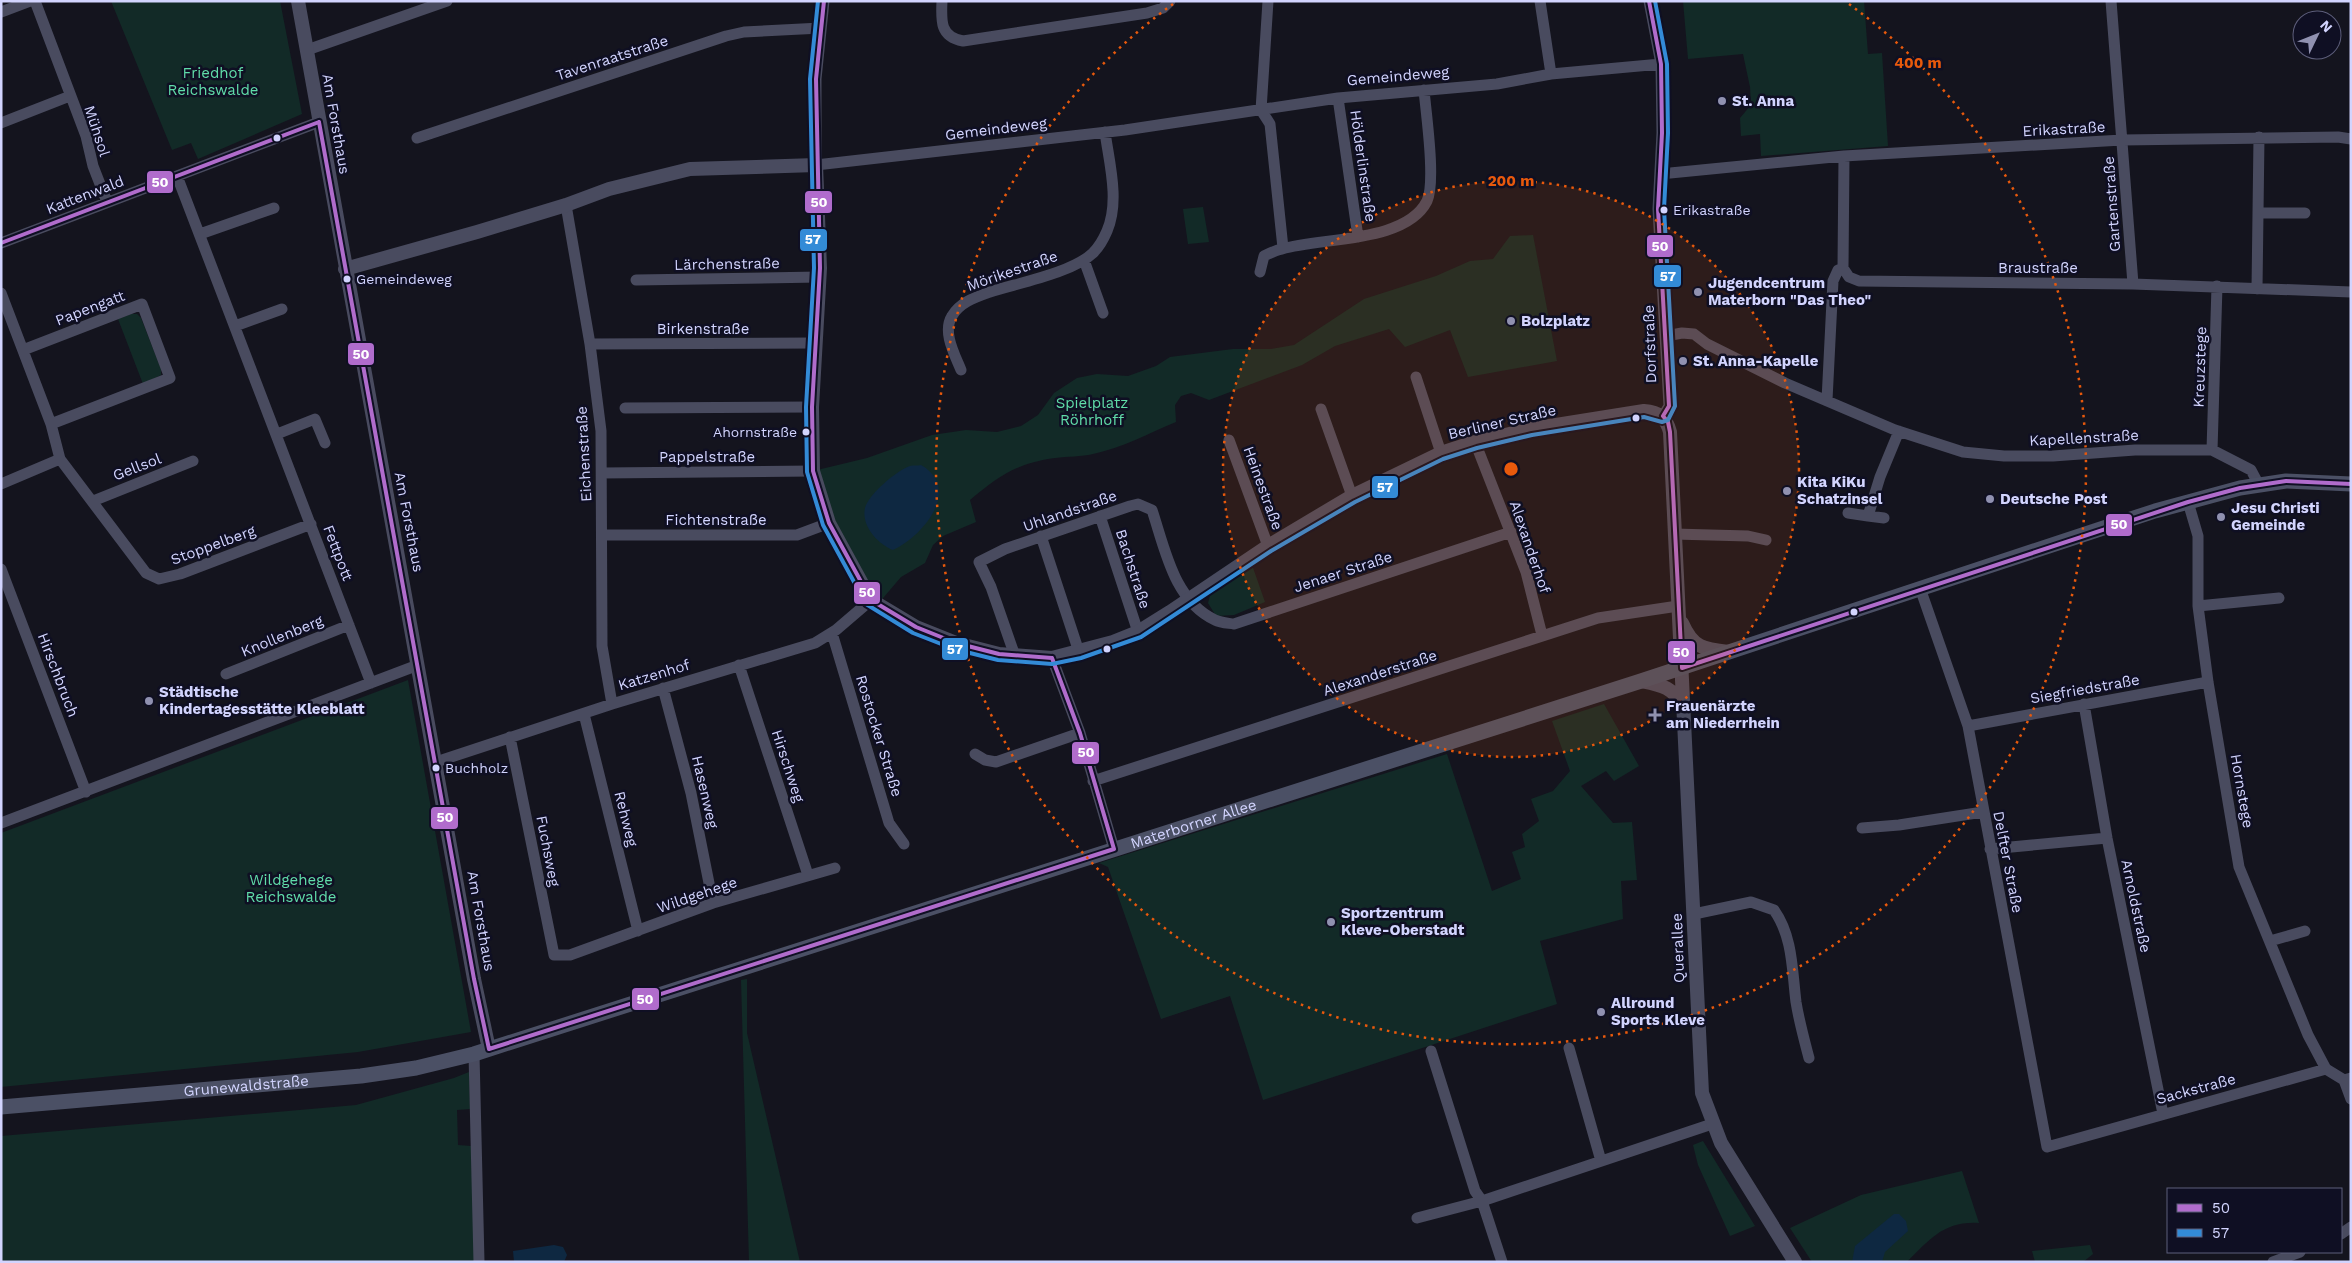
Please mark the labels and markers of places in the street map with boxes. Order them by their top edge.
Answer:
place label: St. Anna [1732,92,1794,110]
marker: St. Anna [1716,95,1728,107]
unlabelled marker [272,133,282,143]
place label: Erikastraße [1673,202,1751,218]
marker: Erikastraße [1659,205,1669,215]
place label: Gemeindeweg [356,271,452,287]
marker: Gemeindeweg [342,274,352,284]
place label: Jugendcentrum Materborn "Das Theo" [1708,274,1871,309]
marker: Jugendcentrum Materborn "Das Theo" [1692,286,1704,298]
place label: Bolzplatz [1521,312,1590,330]
marker: Bolzplatz [1505,315,1517,327]
place label: St. Anna-Kapelle [1693,352,1819,370]
marker: St. Anna-Kapelle [1677,355,1689,367]
unlabelled marker [1631,413,1641,423]
place label: Ahornstraße [713,424,797,440]
marker: Ahornstraße [801,427,811,437]
centre of rings [1502,460,1520,478]
place label: Kita KiKu Schatzinsel [1797,473,1882,508]
marker: Kita KiKu Schatzinsel [1781,485,1793,497]
place label: Deutsche Post [2000,490,2108,508]
marker: Deutsche Post [1984,493,1996,505]
place label: Jesu Christi Gemeinde [2231,499,2320,534]
marker: Jesu Christi Gemeinde [2215,511,2227,523]
unlabelled marker [1849,607,1859,617]
unlabelled marker [1102,644,1112,654]
place label: Städtische Kindertagesstätte Kleeblatt [159,683,365,718]
marker: Städtische Kindertagesstätte Kleeblatt [143,695,155,707]
place label: Frauenärzte am Niederrhein [1666,697,1780,732]
marker: Frauenärzte am Niederrhein [1648,708,1662,722]
place label: Buchholz [445,760,508,776]
marker: Buchholz [431,763,441,773]
place label: Sportzentrum Kleve-Oberstadt [1341,904,1465,939]
marker: Sportzentrum Kleve-Oberstadt [1325,916,1337,928]
place label: Allround Sports Kleve [1611,994,1705,1029]
marker: Allround Sports Kleve [1595,1006,1607,1018]

